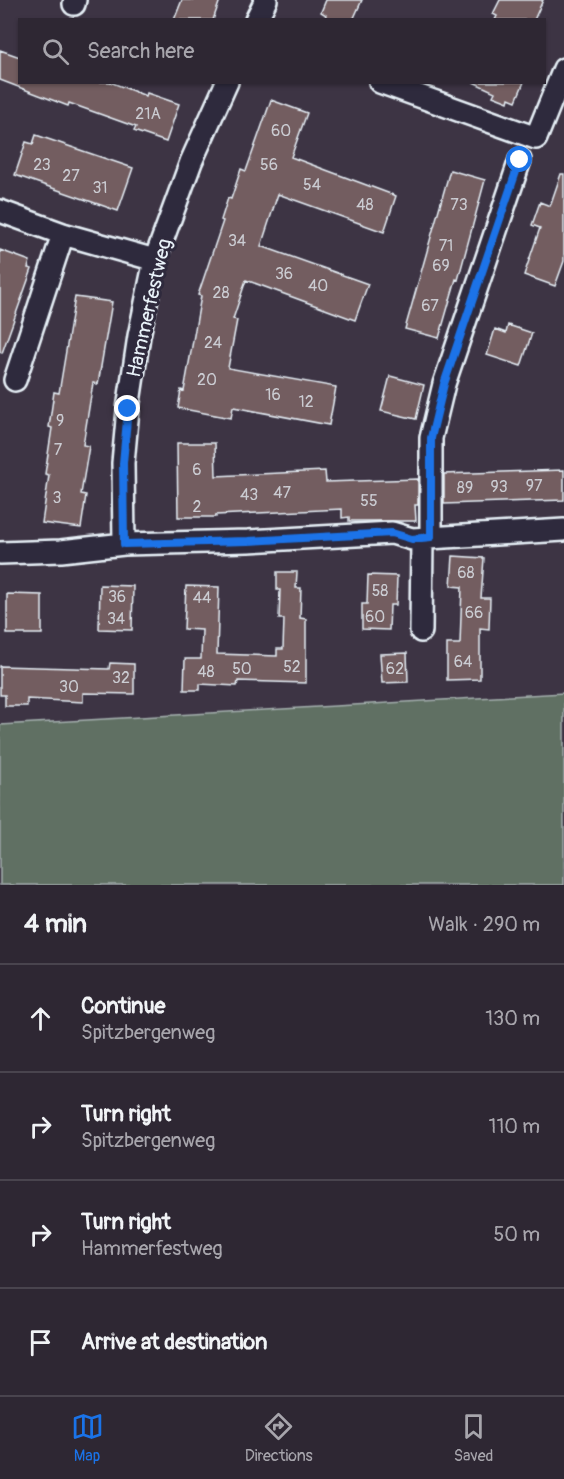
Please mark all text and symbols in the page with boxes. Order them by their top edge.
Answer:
search box [18,18,546,84]
icon: search [39,35,72,68]
text: Search here [87,37,194,65]
house number: 21A [135,104,161,124]
house number: 60 [271,121,291,141]
route start [506,146,532,172]
house number: 23 [33,155,51,175]
house number: 56 [260,155,278,175]
house number: 27 [62,166,80,186]
house number: 54 [303,175,321,195]
house number: 31 [92,178,108,198]
house number: 48 [356,195,374,215]
house number: 73 [450,195,468,215]
house number: 34 [228,231,246,251]
street label: Hammerfestweg [121,236,177,380]
house number: 71 [439,236,453,256]
house number: 69 [432,256,450,276]
house number: 36 [275,264,293,284]
house number: 40 [308,276,328,296]
house number: 28 [212,283,230,303]
house number: 67 [421,296,439,316]
house number: 24 [204,333,222,353]
house number: 20 [197,370,217,390]
house number: 16 [265,385,281,405]
house number: 12 [298,392,314,412]
route end [114,395,140,421]
house number: 9 [56,411,64,431]
house number: 7 [54,440,63,460]
house number: 6 [192,460,202,480]
house number: 97 [526,476,543,496]
house number: 93 [490,477,508,497]
house number: 89 [457,478,473,498]
house number: 47 [273,483,291,503]
house number: 43 [240,485,258,505]
house number: 3 [53,488,62,508]
house number: 55 [360,491,378,511]
house number: 2 [193,497,202,517]
house number: 68 [457,563,475,583]
house number: 58 [372,581,388,601]
house number: 36 [108,587,126,607]
house number: 44 [193,588,211,608]
house number: 66 [465,603,483,623]
house number: 60 [365,607,385,627]
house number: 34 [107,609,125,629]
house number: 64 [454,652,472,672]
house number: 52 [283,657,301,677]
house number: 50 [232,659,252,679]
house number: 62 [386,659,404,679]
house number: 48 [197,662,215,682]
house number: 32 [112,668,130,688]
house number: 30 [59,677,79,697]
text: 4 min [24,908,87,940]
text: Walk · 290 m [428,912,540,937]
text: Continue [81,992,165,1020]
icon: ahead [24,1002,57,1035]
text: 130 m [485,1006,540,1031]
text: Spitzbergenweg [81,1020,215,1045]
text: Turn right [81,1100,171,1128]
icon: right [24,1110,57,1143]
text: 110 m [489,1114,540,1139]
text: Spitzbergenweg [81,1128,215,1153]
text: Turn right [81,1208,171,1236]
icon: right [24,1218,57,1251]
text: 50 m [493,1222,540,1247]
text: Hammerfestweg [81,1236,223,1261]
icon: arrive [24,1326,57,1359]
text: Arrive at destination [81,1328,267,1356]
tab: Map [71,1410,104,1466]
tab: Directions [245,1410,313,1466]
tab: Saved [454,1410,493,1466]

